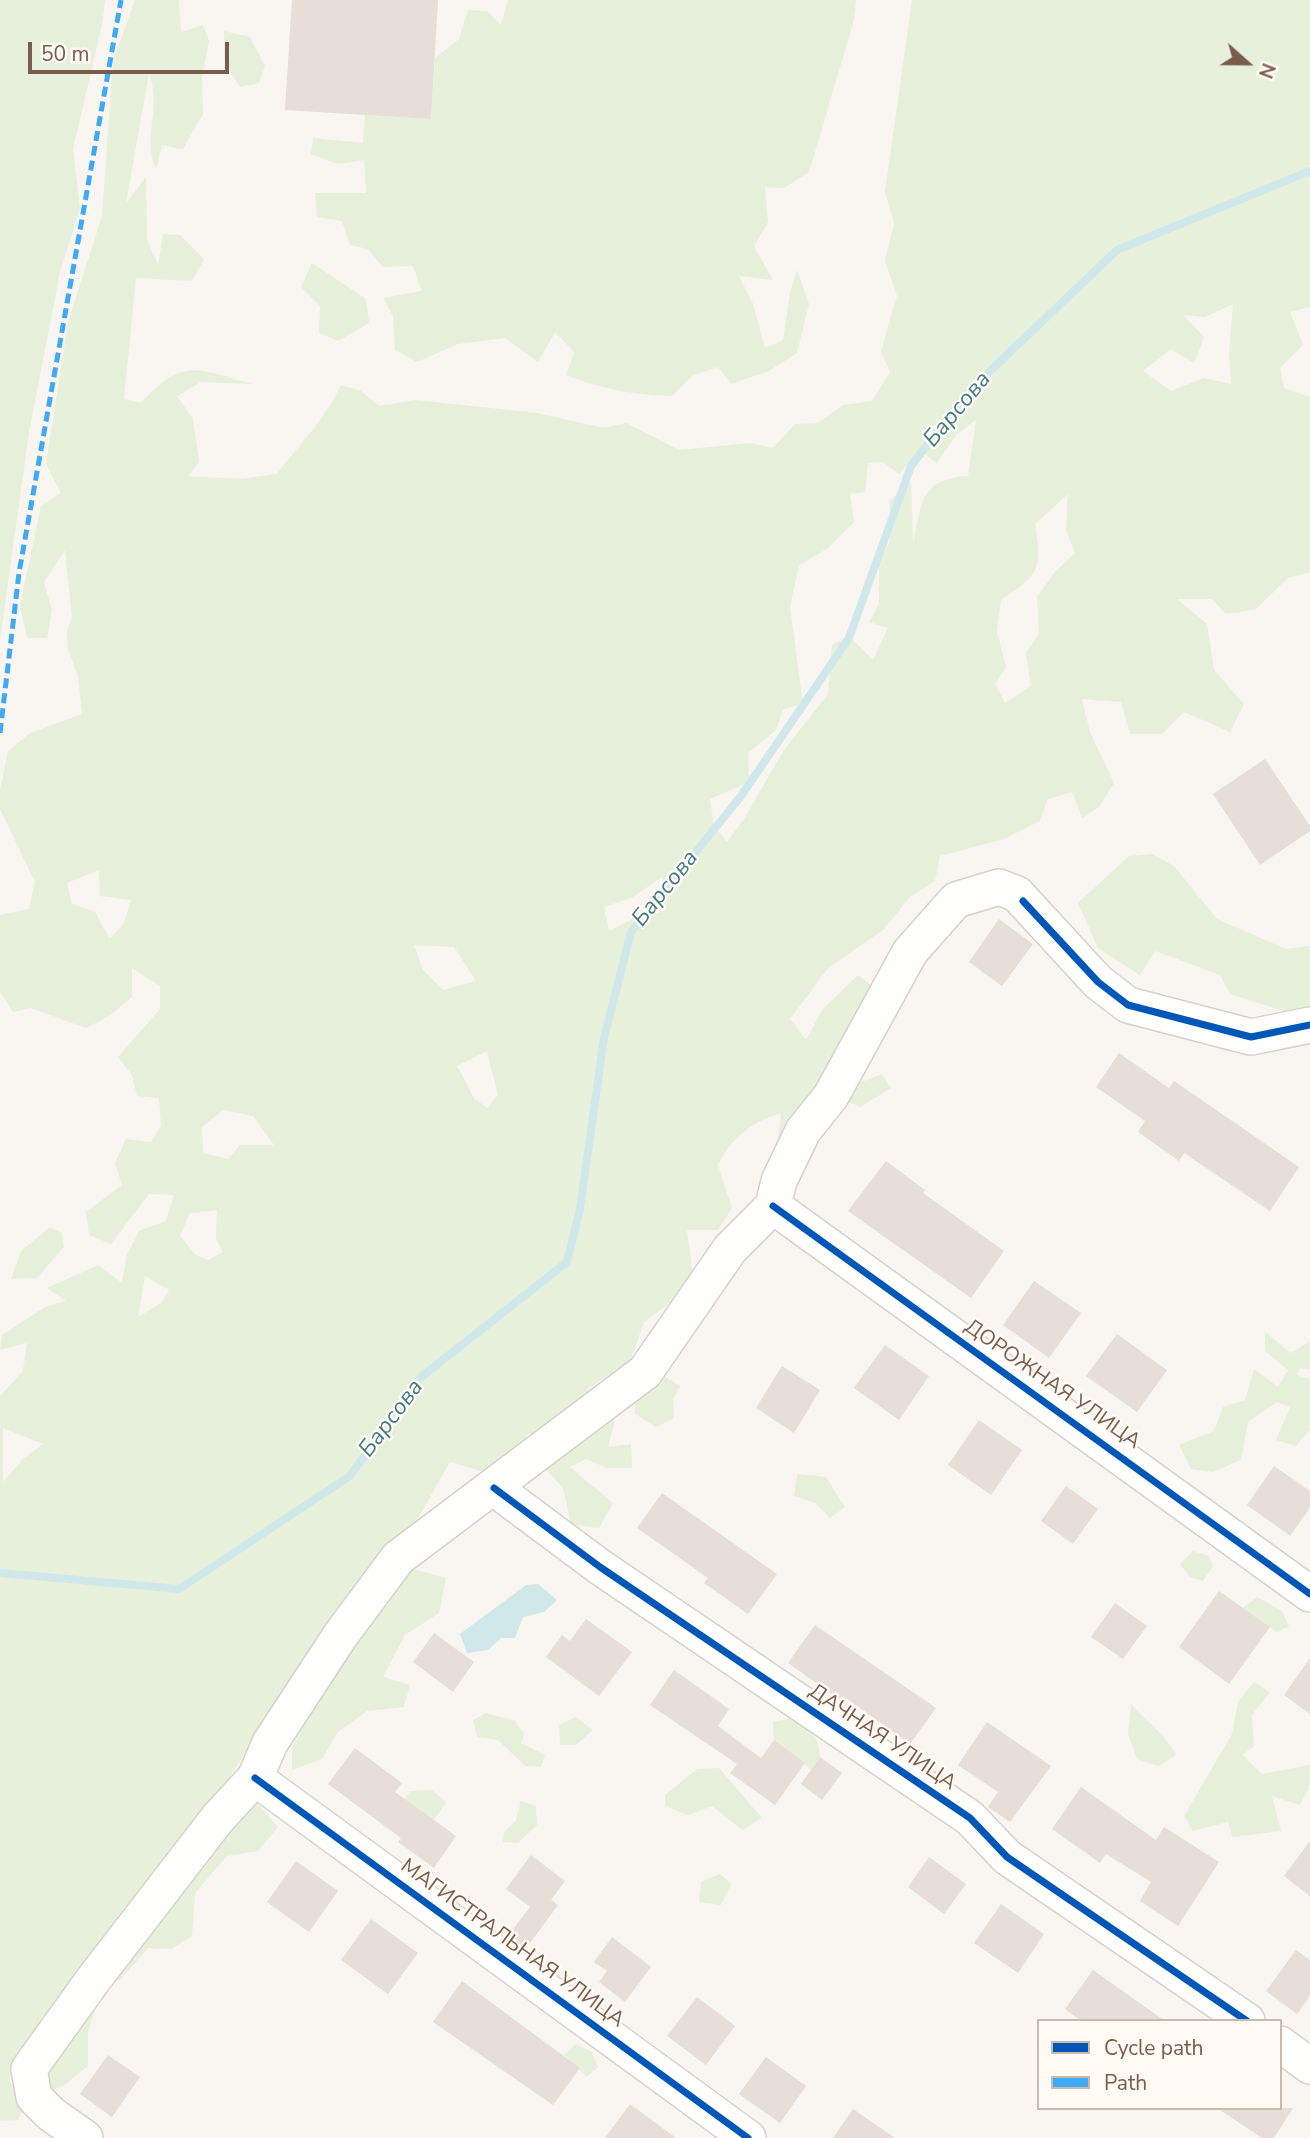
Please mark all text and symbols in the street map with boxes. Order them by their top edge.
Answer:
scale bar [32,28,233,72]
north arrow [1212,28,1282,98]
text: 50 m [41,40,90,68]
text: N [1252,59,1281,82]
water label: Барсова [918,367,998,453]
water label: Барсова [627,845,705,933]
street label: ДОРОЖНАЯ УЛИЦА [959,1315,1145,1455]
water label: Барсова [354,1375,430,1463]
street label: ДАЧНАЯ УЛИЦА [804,1679,960,1797]
street label: МАГИСТРАЛЬНАЯ УЛИЦА [395,1854,629,2034]
legend [1037,2019,1282,2110]
text: Cycle path [1104,2034,1203,2062]
text: Path [1104,2069,1147,2097]

